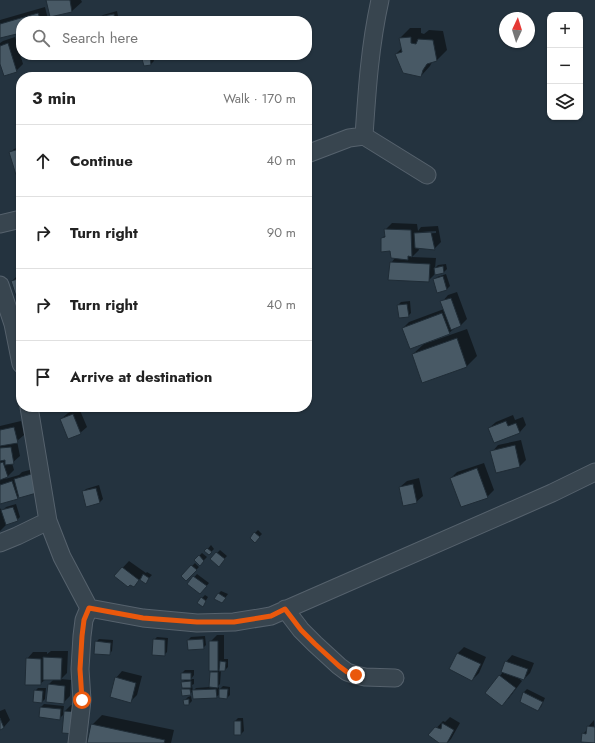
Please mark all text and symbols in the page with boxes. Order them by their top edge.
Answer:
north arrow [499,12,535,48]
map controls [547,12,583,120]
button: + [547,12,583,48]
search box [16,16,312,60]
icon: search [30,27,52,49]
text: Search here [62,27,138,49]
button: − [547,48,583,84]
button: layers [547,84,583,120]
text: 3 min [32,86,76,110]
text: Walk · 170 m [223,89,296,108]
icon: ahead [32,150,54,172]
text: Continue [70,150,133,172]
text: 40 m [267,151,296,170]
icon: right [32,222,54,244]
text: Turn right [70,222,138,244]
text: 90 m [267,223,296,242]
icon: right [32,294,54,316]
text: Turn right [70,294,138,316]
text: 40 m [267,295,296,314]
icon: arrive [32,366,54,388]
text: Arrive at destination [70,366,212,388]
route end [347,666,365,684]
route start [73,691,91,709]

